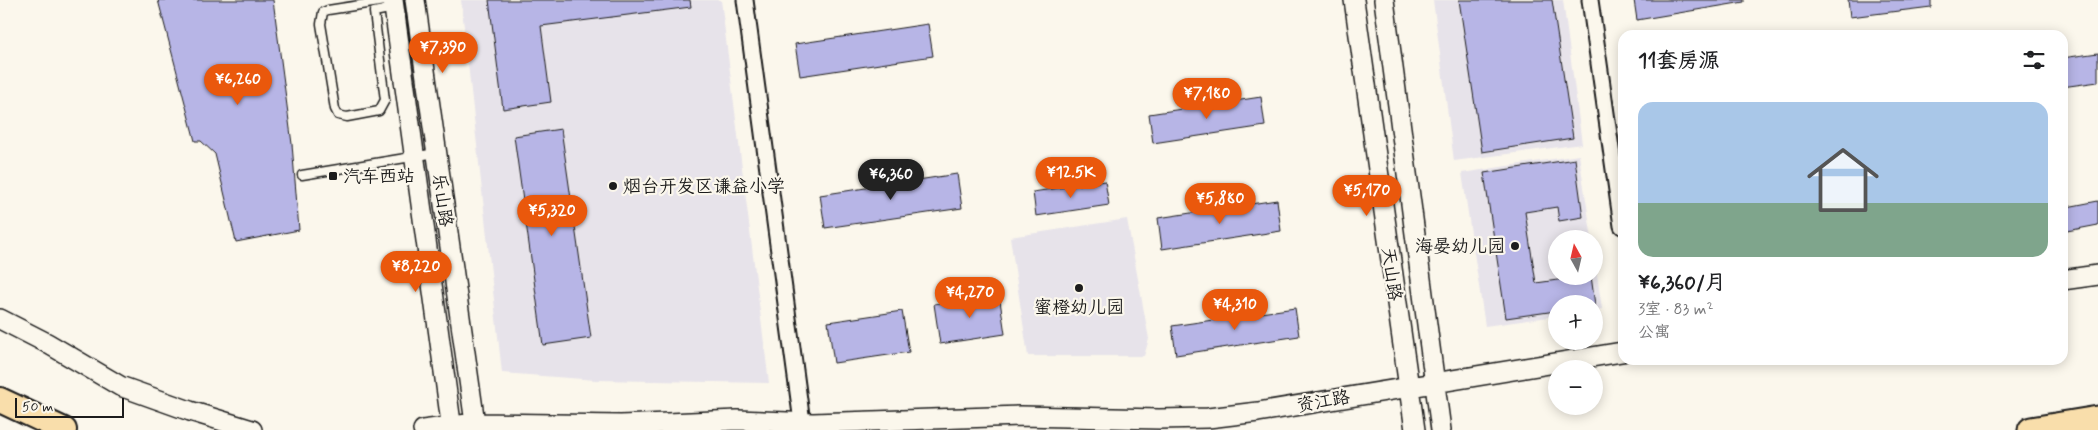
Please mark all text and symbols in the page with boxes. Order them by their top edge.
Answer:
pin: ¥7,390 [402,32,484,74]
text: ¥7,390 [420,37,466,58]
icon: filters [2020,46,2048,74]
text: 11套房源 [1638,47,1719,75]
pin: ¥6,260 [197,64,279,106]
text: ¥6,260 [215,69,261,90]
pin: ¥7,180 [1166,78,1248,120]
text: ¥7,180 [1184,83,1230,104]
icon: home [1798,135,1888,225]
pin: ¥12.5K [1030,156,1112,199]
pin: ¥6,360 [850,158,932,201]
text: ¥12.5K [1046,162,1096,183]
text: ¥6,360 [869,164,913,185]
place label: 汽车西站 [343,165,415,189]
marker: 汽车西站 [327,170,339,182]
street label: 乐山路 [426,172,458,229]
pin: ¥5,170 [1326,174,1408,217]
place label: 烟台开发区谦益小学 [623,175,785,199]
marker: 烟台开发区谦益小学 [607,180,619,192]
text: ¥5,170 [1343,180,1391,201]
pin: ¥5,880 [1179,182,1261,225]
text: ¥5,880 [1196,188,1244,209]
pin: ¥5,320 [511,194,593,237]
text: ¥5,320 [528,200,576,221]
north arrow [1548,230,1602,285]
map controls [1548,230,1603,415]
place label: 海晏幼儿园 [1415,235,1505,259]
marker: 海晏幼儿园 [1509,240,1521,252]
street label: 天山路 [1375,246,1407,303]
pin: ¥8,220 [375,250,457,293]
text: ¥8,220 [392,256,440,277]
text: ¥6,360/月 [1638,269,1726,297]
pin: ¥4,270 [929,276,1011,319]
text: ¥4,270 [946,282,994,303]
marker: 蜜橙幼儿园 [1073,282,1085,294]
pin: ¥4,310 [1194,288,1276,331]
text: ¥4,310 [1213,294,1257,315]
button: + [1548,295,1603,350]
place label: 蜜橙幼儿园 [1034,296,1124,320]
text: 3室 · 83 m² [1638,299,1713,320]
text: 公寓 [1638,322,1670,343]
button: − [1548,360,1603,415]
street label: 资江路 [1295,385,1352,418]
scale bar [15,395,124,418]
text: 50 m [22,398,53,416]

